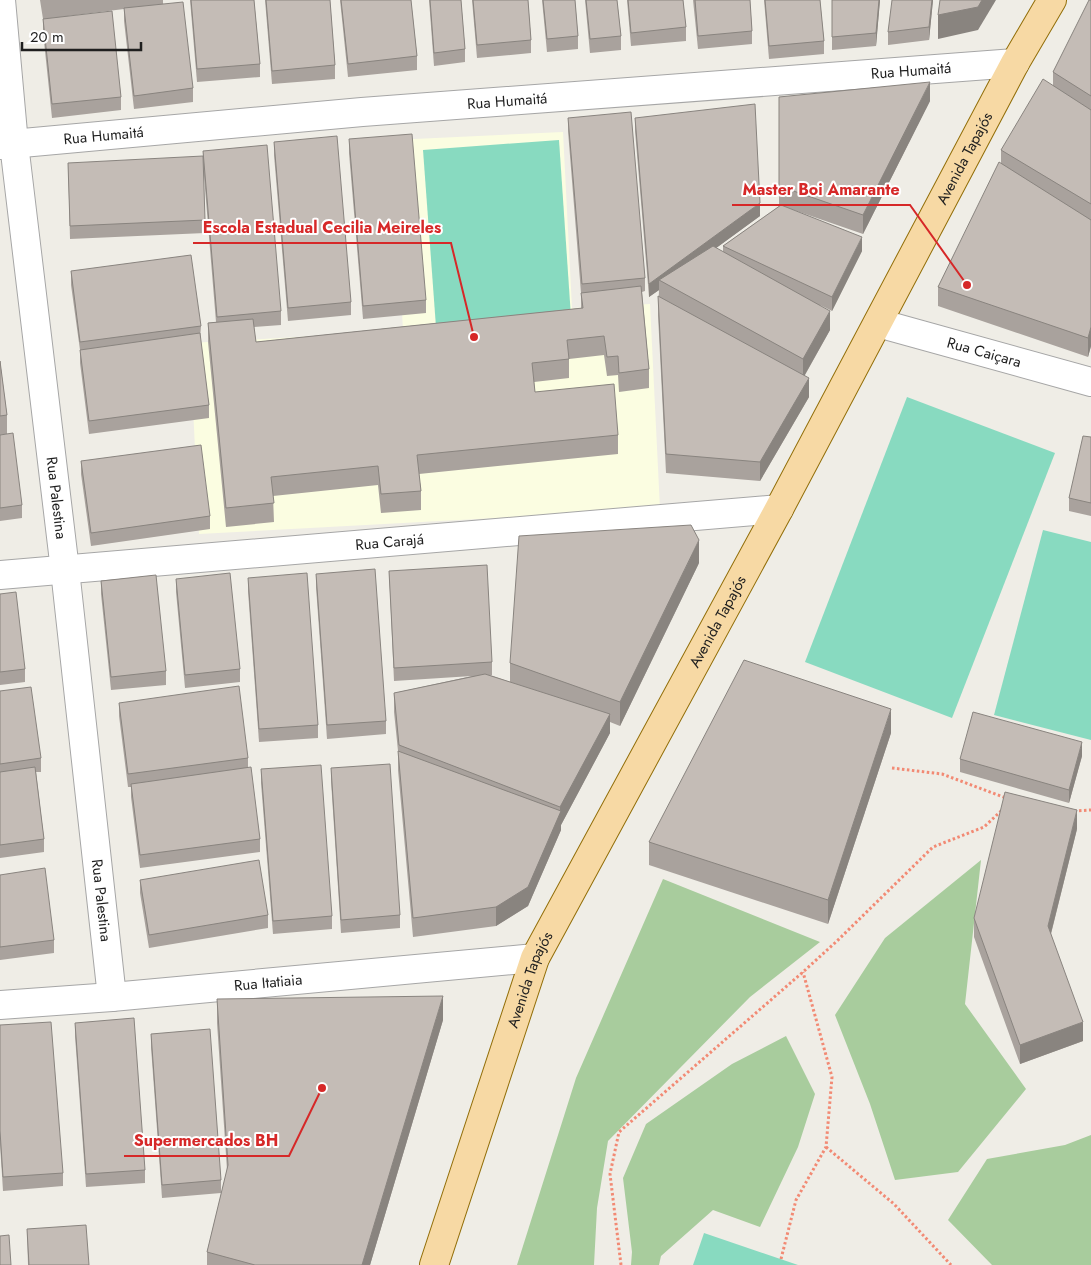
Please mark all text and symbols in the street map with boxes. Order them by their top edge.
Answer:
scale bar [22,20,141,52]
text: 20 m [30,26,64,48]
street label: Rua Humaitá [870,57,952,85]
street label: Rua Humaitá [466,87,548,115]
street label: Avenida Tapajós [931,108,998,208]
street label: Rua Humaitá [63,121,145,150]
callout: Master Boi Amarante [732,174,910,205]
text: Master Boi Amarante [742,178,900,201]
callout: Escola Estadual Cecilia Meireles [193,212,451,243]
text: Escola Estadual Cecilia Meireles [203,216,441,239]
street label: Rua Caiçara [944,332,1024,373]
street label: Rua Palestina [41,455,72,540]
street label: Rua Carajá [354,528,425,556]
street label: Avenida Tapajós [684,572,752,672]
street label: Rua Palestina [86,858,117,943]
street label: Avenida Tapajós [502,927,558,1031]
street label: Rua Itatiaia [233,969,303,997]
callout: Supermercados BH [124,1125,289,1156]
text: Supermercados BH [134,1129,278,1152]

